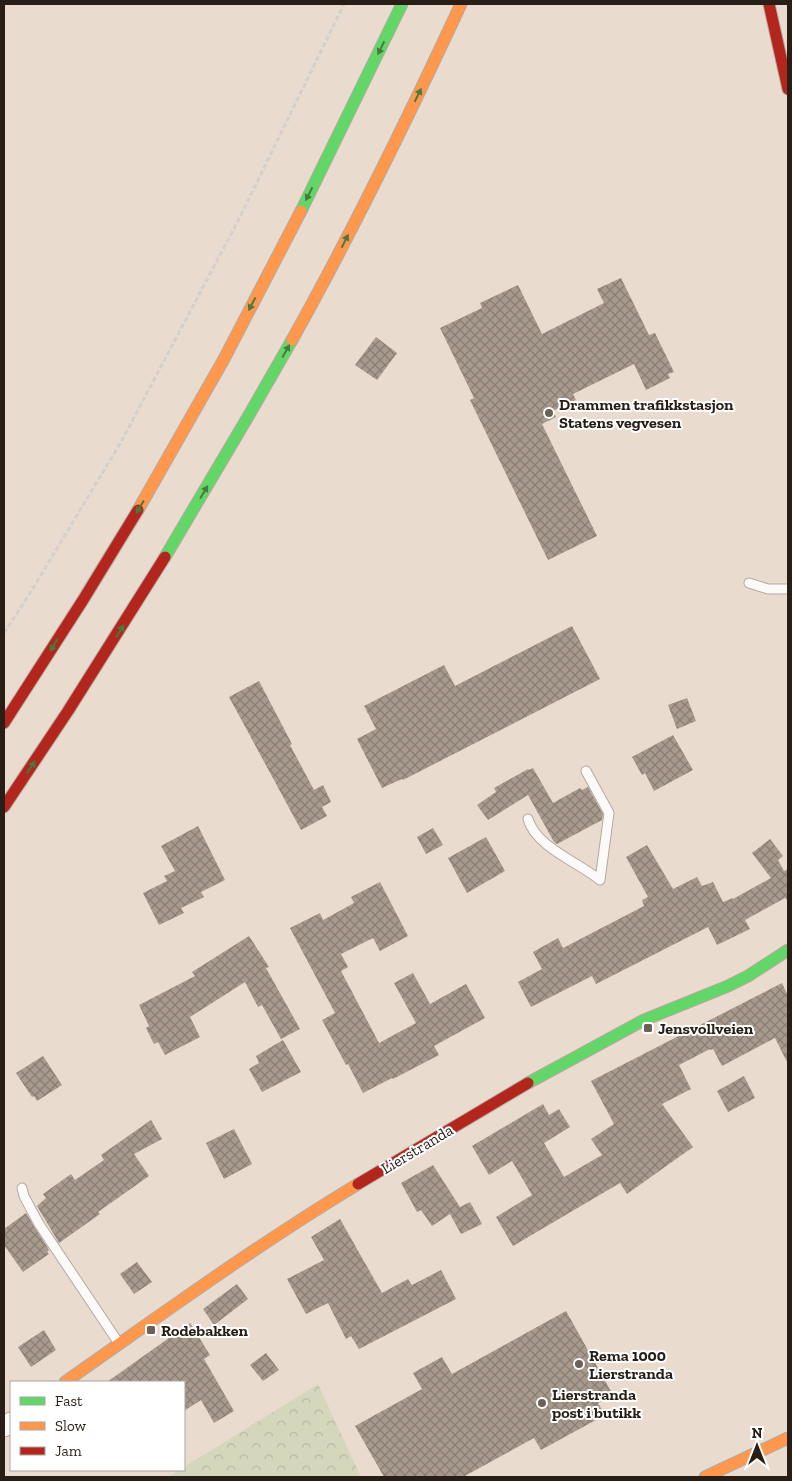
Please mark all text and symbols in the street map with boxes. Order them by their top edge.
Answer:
one-way arrow [377,41,385,55]
one-way arrow [414,88,422,102]
one-way arrow [305,186,313,201]
one-way arrow [341,233,349,248]
one-way arrow [248,296,256,311]
one-way arrow [282,344,290,359]
place label: Drammen trafikkstasjon Statens vegvesen [559,395,734,432]
marker: Drammen trafikkstasjon Statens vegvesen [543,407,555,419]
one-way arrow [200,485,209,498]
one-way arrow [135,500,144,513]
one-way arrow [115,624,124,637]
one-way arrow [50,639,59,652]
one-way arrow [26,760,36,773]
place label: Jensvollveien [658,1019,754,1038]
marker: Jensvollveien [642,1022,654,1034]
street label: Lierstranda [378,1120,457,1178]
place label: Rodebakken [161,1321,249,1340]
marker: Rodebakken [145,1324,157,1336]
place label: Rema 1000 Lierstranda [589,1346,673,1383]
marker: Rema 1000 Lierstranda [573,1358,585,1370]
legend [10,1381,185,1471]
place label: Lierstranda post i butikk [552,1385,641,1422]
text: Fast [55,1392,83,1410]
marker: Lierstranda post i butikk [536,1397,548,1409]
text: Slow [55,1417,87,1435]
north arrow [732,1421,782,1471]
text: N [752,1425,763,1442]
text: Jam [55,1442,82,1460]

